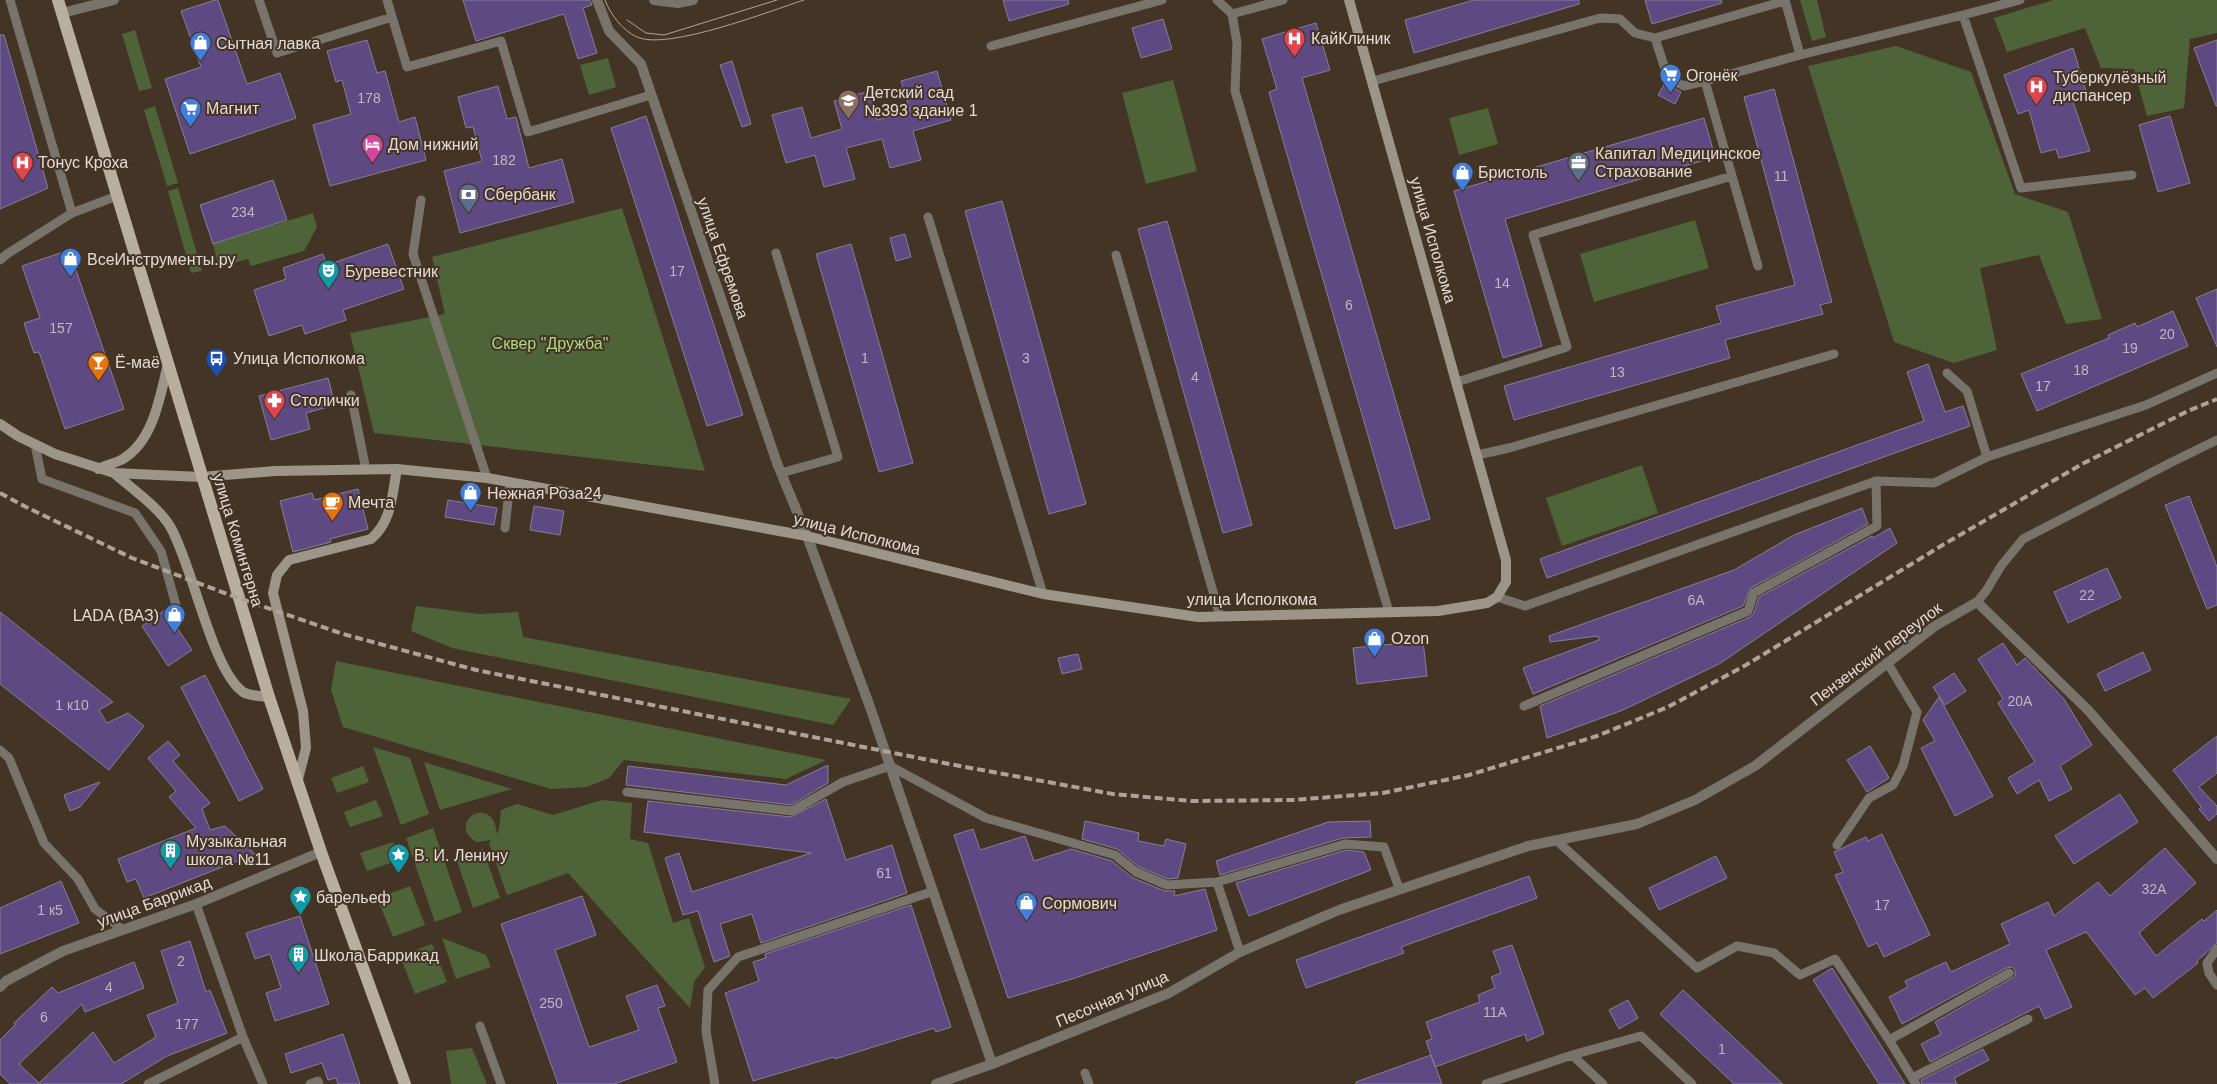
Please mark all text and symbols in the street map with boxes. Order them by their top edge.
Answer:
hospital icon: КайКлиник [1283,26,1307,57]
place label: КайКлиник [1311,30,1392,47]
shop icon: Сытная лавка [188,31,212,62]
place label: Сытная лавка [216,35,320,52]
supermarket icon: Огонёк [1658,63,1682,94]
place label: Огонёк [1686,67,1739,84]
place label: Туберкулёзный диспансер [2053,69,2167,104]
hospital icon: Туберкулёзный диспансер [2025,74,2049,105]
place label: Детский сад №393 здание 1 [864,84,978,119]
school or university icon: Детский сад №393 здание 1 [836,89,860,120]
house number: 178 [357,90,381,106]
supermarket icon: Магнит [178,96,202,127]
place label: Магнит [206,100,260,117]
hotel icon: Дом нижний [360,132,384,163]
place label: Дом нижний [388,136,479,153]
place label: Капитал Медицинское Страхование [1595,145,1761,180]
hospital icon: Тонус Кроха [10,150,34,181]
office icon: Капитал Медицинское Страхование [1567,150,1591,181]
house number: 182 [492,152,516,168]
place label: Тонус Кроха [38,154,128,171]
shop icon: Бристоль [1450,160,1474,191]
place label: Бристоль [1478,164,1548,181]
house number: 11 [1774,168,1788,184]
street label: улица Исполкома [1407,175,1459,305]
bank icon: Сбербанк [456,182,480,213]
place label: Сбербанк [484,186,557,203]
street label: улица Ефремова [694,195,752,321]
house number: 234 [231,204,255,220]
shop icon: ВсеИнструменты.ру [59,247,83,278]
place label: ВсеИнструменты.ру [87,251,236,268]
theatre icon: Буревестник [317,259,341,290]
place label: Буревестник [345,263,439,280]
house number: 17 [669,263,685,279]
house number: 14 [1494,275,1510,291]
house number: 6 [1345,297,1353,313]
house number: 157 [49,320,73,336]
house number: 20 [2159,326,2175,342]
park label: Сквер "Дружба" [492,335,608,352]
house number: 19 [2122,340,2138,356]
bus stop icon: Улица Исполкома [205,346,229,377]
bar icon: Ё-маё [87,350,111,381]
place label: Улица Исполкома [233,350,365,367]
house number: 1 [861,350,869,366]
house number: 3 [1022,350,1030,366]
place label: Ё-маё [115,354,160,371]
house number: 18 [2073,362,2089,378]
house number: 13 [1609,364,1625,380]
house number: 4 [1191,369,1199,385]
house number: 17 [2035,378,2051,394]
pharmacy icon: Столички [262,388,286,419]
place label: Столички [290,392,360,409]
street label: улица Коминтерна [210,471,266,609]
shop icon: Нежная Роза24 [459,481,483,512]
place label: Нежная Роза24 [487,485,602,502]
cafe icon: Мечта [320,490,344,521]
place label: Мечта [348,494,394,511]
street label: улица Исполкома [792,510,922,558]
house number: 22 [2079,587,2095,603]
street label: улица Исполкома [1187,591,1317,608]
house number: 6А [1687,592,1705,608]
street label: Пензенский переулок [1807,599,1946,709]
shop icon: LADA (ВАЗ) [163,603,187,634]
place label: LADA (ВАЗ) [73,607,159,624]
shop icon: Ozon [1363,626,1387,657]
place label: Ozon [1391,630,1429,647]
house number: 20А [2008,693,2033,709]
house number: 1 к10 [55,697,89,713]
place label: Музыкальная школа №11 [186,833,287,868]
building icon: Музыкальная школа №11 [158,838,182,869]
place icon: В. И. Ленину [386,843,410,874]
place label: В. И. Ленину [414,847,508,864]
house number: 61 [876,865,892,881]
street label: улица Баррикад [95,873,214,931]
house number: 32А [2142,881,2167,897]
place icon: барельеф [288,885,312,916]
place label: барельеф [316,889,391,906]
shop icon: Сормович [1014,891,1038,922]
place label: Сормович [1042,895,1117,912]
house number: 17 [1874,897,1890,913]
house number: 1 к5 [37,902,63,918]
building icon: Школа Баррикад [286,943,310,974]
place label: Школа Баррикад [314,947,439,964]
house number: 2 [177,953,185,969]
street label: Песочная улица [1053,968,1171,1030]
house number: 4 [105,979,113,995]
house number: 250 [539,995,563,1011]
house number: 11А [1483,1004,1508,1020]
house number: 6 [40,1009,48,1025]
house number: 177 [175,1016,199,1032]
house number: 1 [1718,1041,1726,1057]

